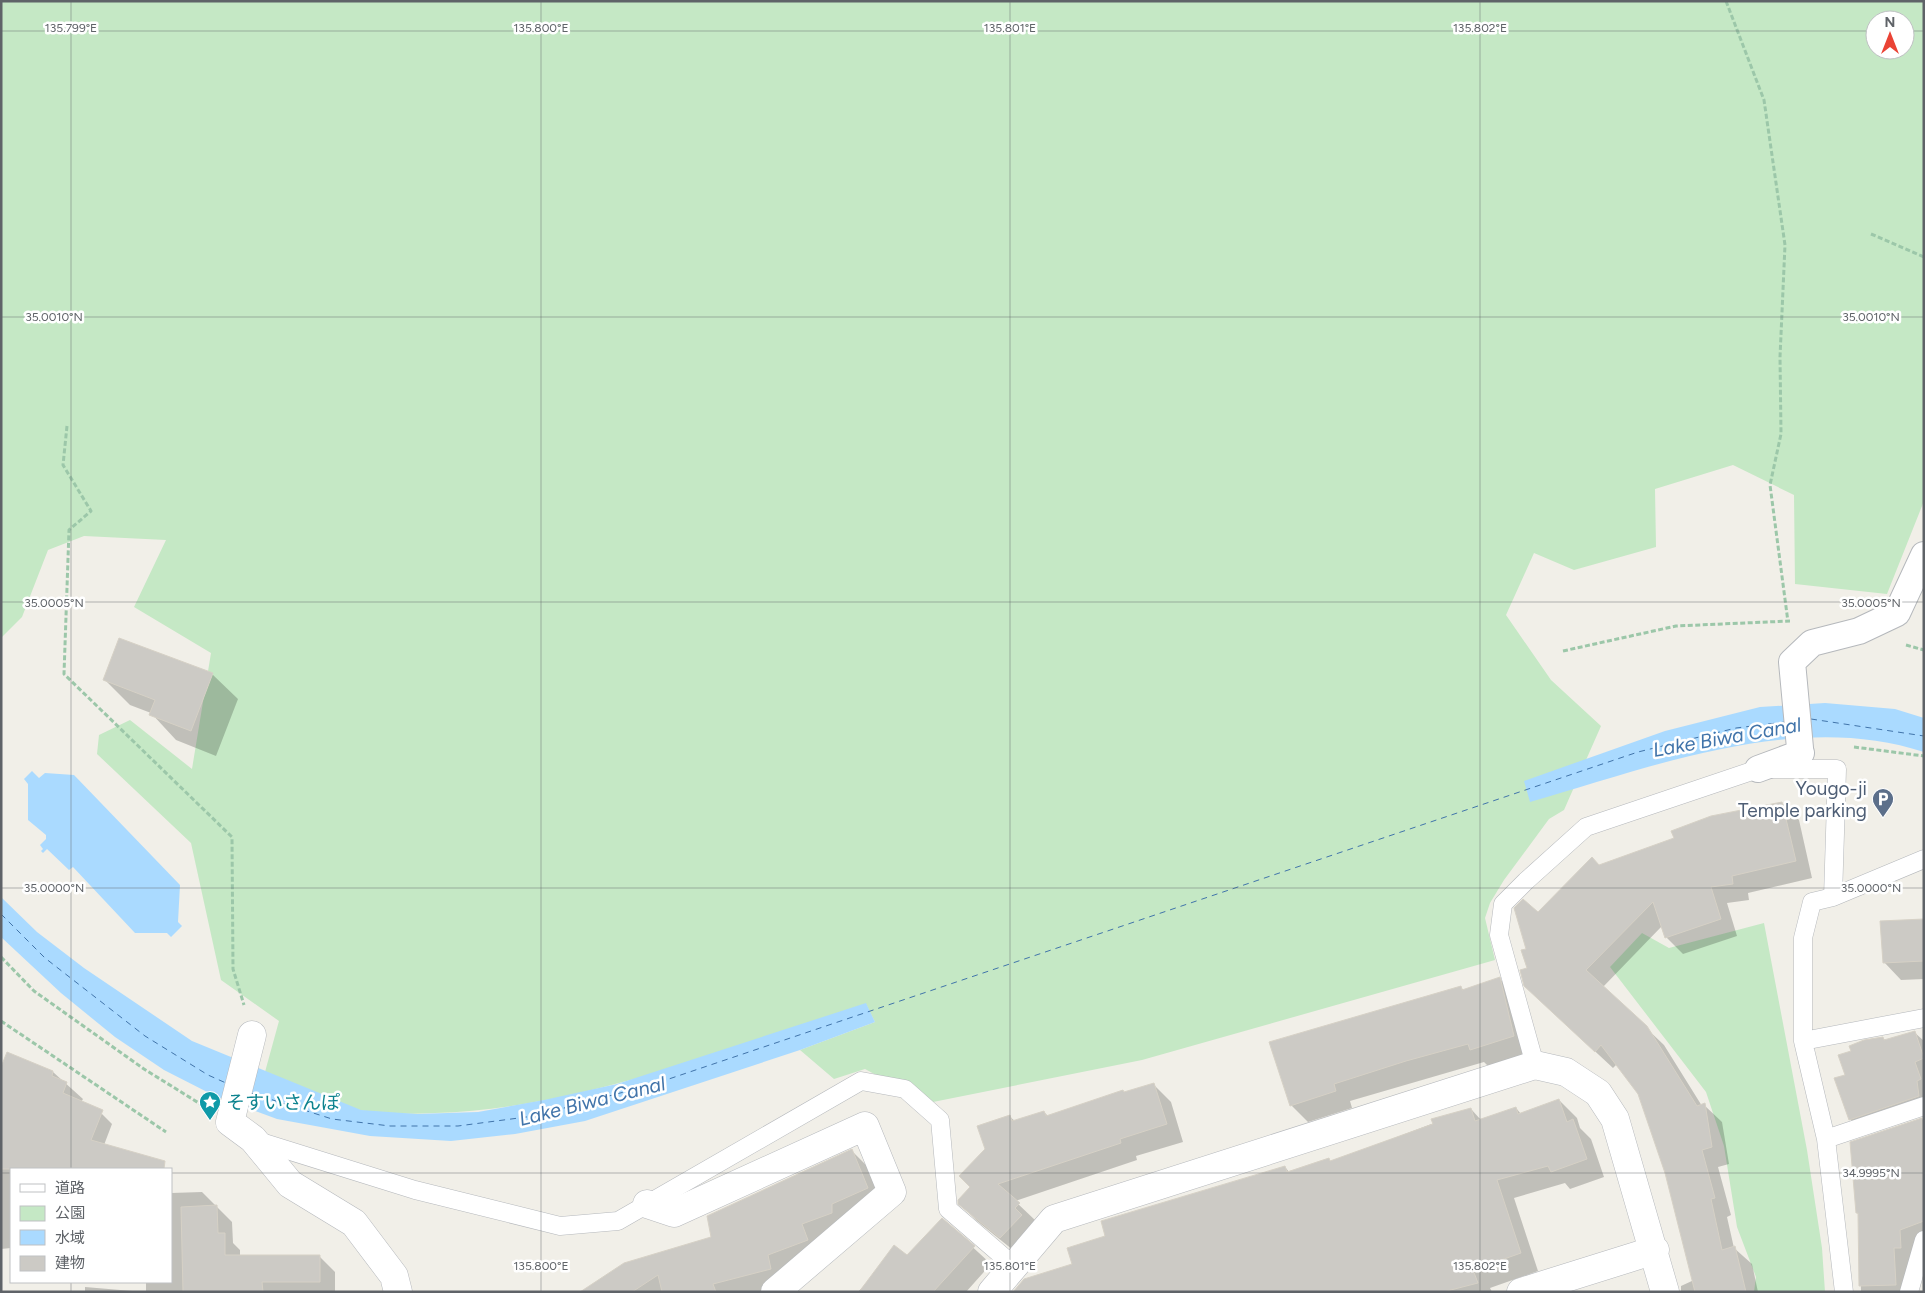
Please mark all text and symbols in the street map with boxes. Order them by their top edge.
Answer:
north arrow [1865,10,1915,60]
text: N [1885,14,1895,31]
text: 135.799°E [45,21,97,35]
text: 135.800°E [513,21,569,35]
text: 135.801°E [984,21,1036,35]
text: 135.802°E [1453,21,1507,35]
text: 35.0010°N [25,310,83,324]
text: 35.0010°N [1842,310,1900,324]
text: 35.0005°N [24,596,84,610]
text: 35.0005°N [1841,596,1901,610]
water label: Lake Biwa Canal [1651,712,1804,762]
place label: Yougo-ji Temple parking [1738,777,1867,822]
parking icon: Yougo-ji Temple parking [1871,787,1895,818]
text: 35.0000°N [24,881,84,895]
text: 35.0000°N [1841,881,1901,895]
water label: Lake Biwa Canal [516,1071,668,1131]
place icon: そすいさんぽ [198,1090,222,1121]
place label: そすいさんぽ [226,1091,340,1114]
text: 34.9995°N [1842,1166,1900,1180]
legend [10,1168,172,1283]
text: 道路 [55,1179,85,1197]
text: 公園 [55,1204,85,1222]
text: 水域 [55,1229,85,1247]
text: 建物 [55,1254,85,1272]
text: 135.800°E [513,1259,569,1273]
text: 135.801°E [984,1259,1036,1273]
text: 135.802°E [1453,1259,1507,1273]

